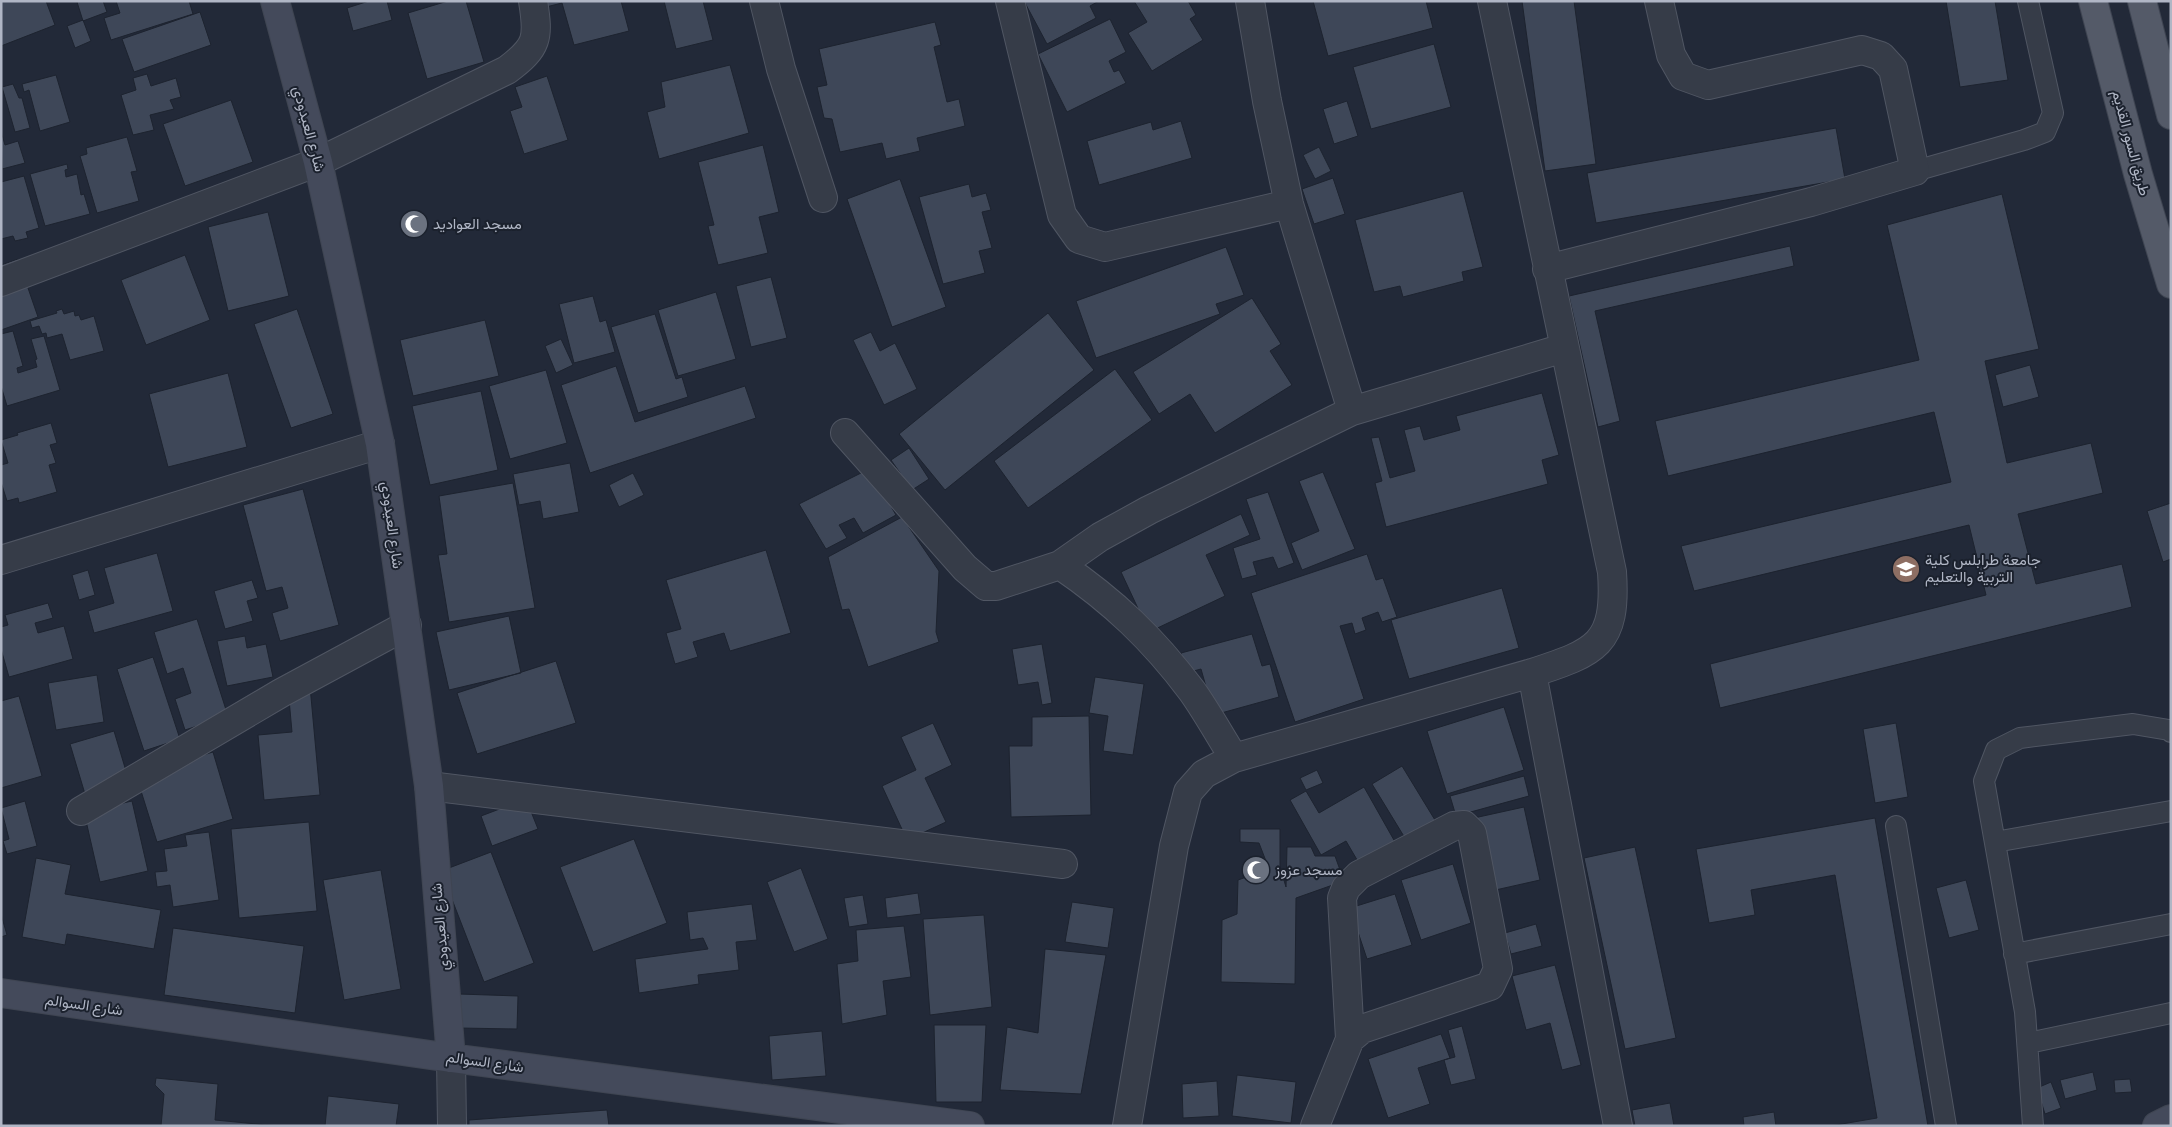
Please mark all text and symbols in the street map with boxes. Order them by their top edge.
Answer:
street label: شارع العيدودي [285,84,330,175]
street label: طريق السور القديم [2107,88,2155,198]
mosque icon: مسجد العواديد [399,209,429,239]
place label: مسجد العواديد [433,214,522,233]
street label: شارع العيدودي [373,480,408,571]
place label: جامعة طرابلس كلية التربية والتعليم [1925,550,2041,587]
school or university icon: جامعة طرابلس كلية التربية والتعليم [1891,554,1921,584]
mosque icon: مسجد عزوز [1241,855,1271,885]
place label: مسجد عزوز [1274,860,1343,879]
street label: شارع العيدودي [426,882,457,972]
street label: شارع السوالم [44,990,124,1021]
street label: شارع السوالم [445,1047,525,1078]

